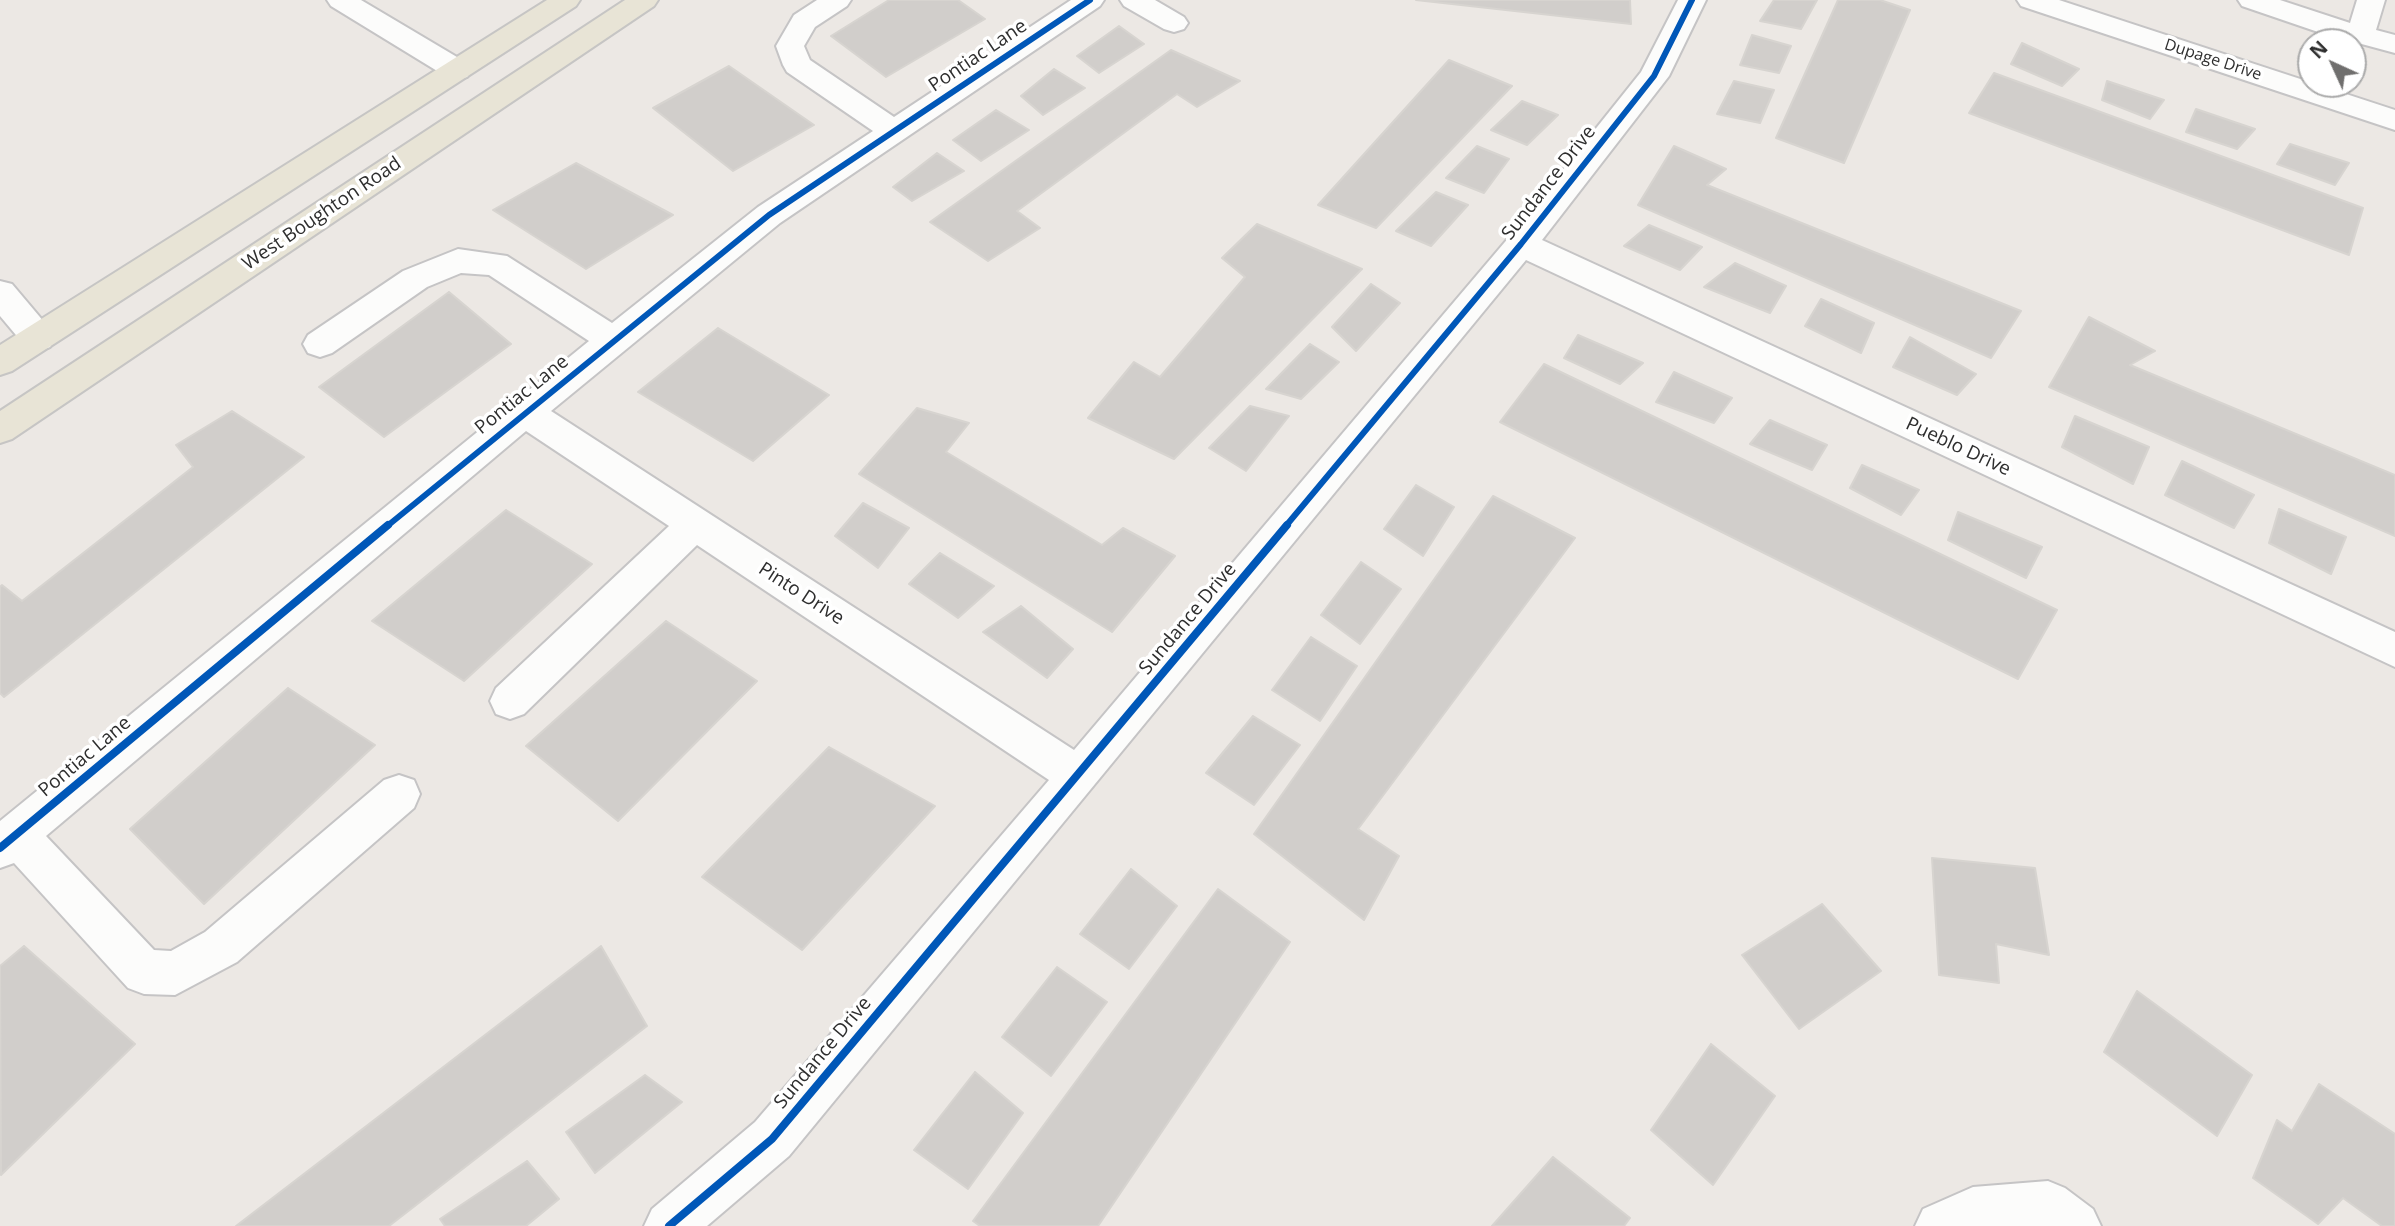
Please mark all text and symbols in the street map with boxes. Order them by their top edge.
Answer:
street label: Pontiac Lane [925,15,1031,97]
north arrow [2297,28,2367,98]
street label: Dupage Drive [2162,35,2264,85]
text: N [2304,35,2333,64]
street label: Sundance Drive [1497,121,1601,245]
street label: West Boughton Road [238,152,406,276]
street label: Pontiac Lane [471,350,573,440]
street label: Pueblo Drive [1902,413,2014,481]
street label: Pinto Drive [754,558,848,630]
street label: Sundance Drive [1135,559,1241,679]
street label: Pontiac Lane [34,712,136,802]
street label: Sundance Drive [770,993,876,1113]

